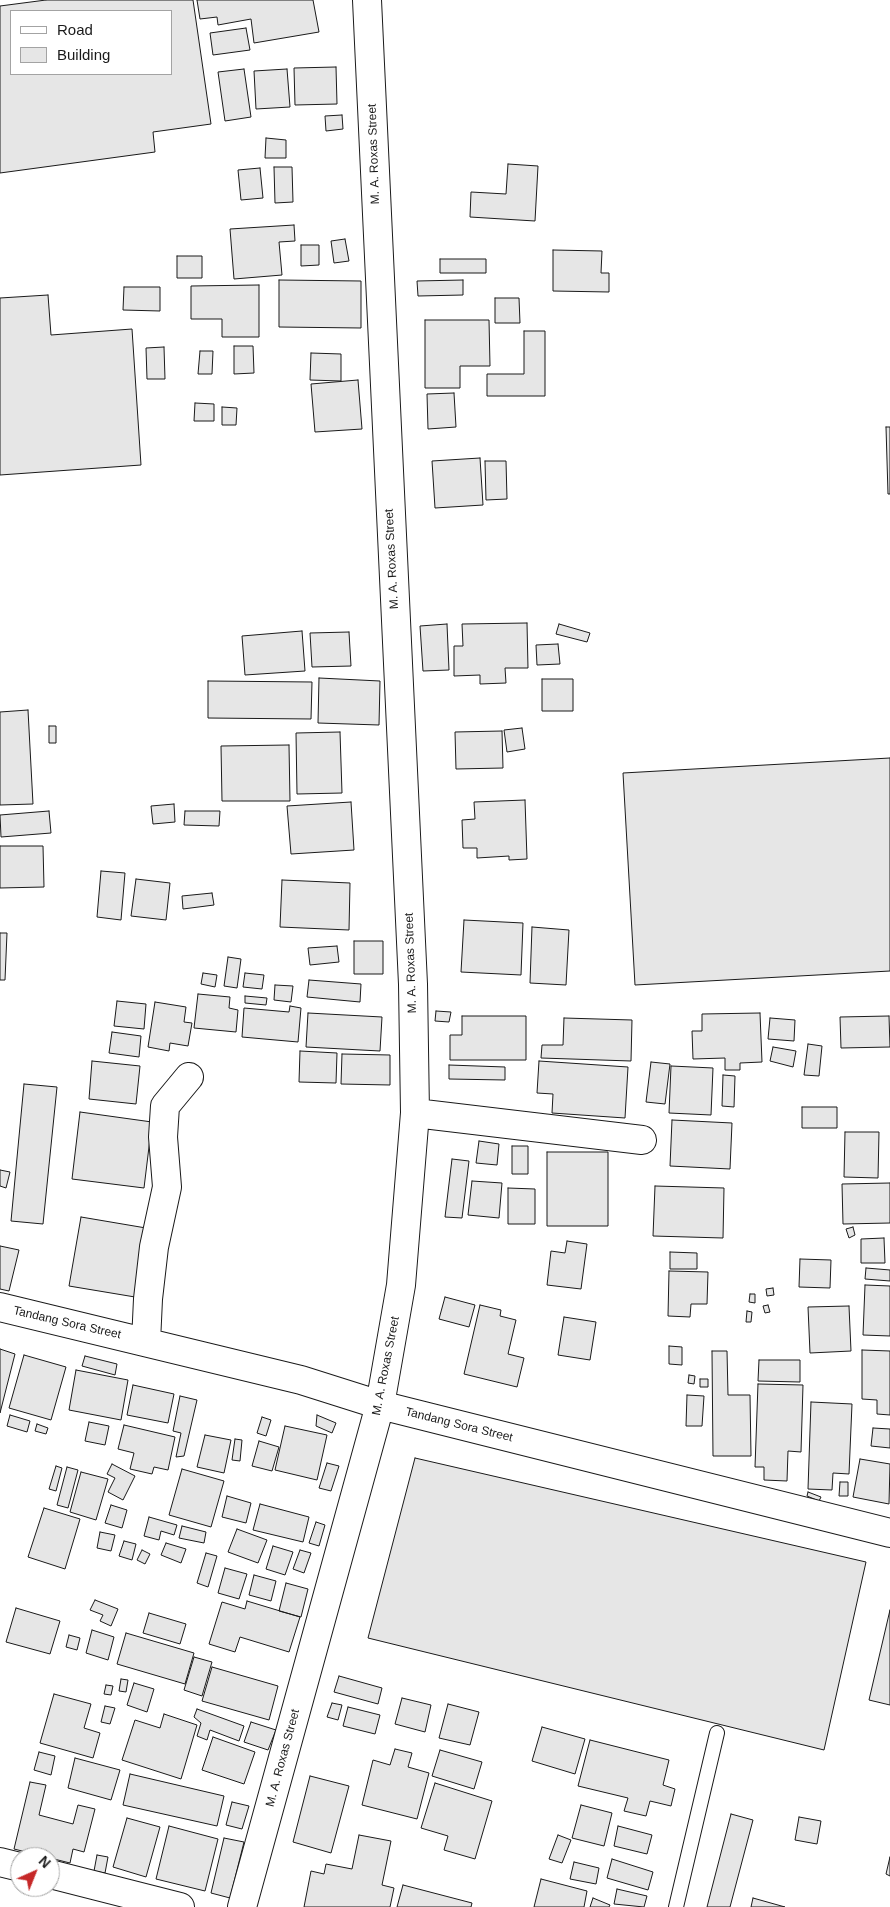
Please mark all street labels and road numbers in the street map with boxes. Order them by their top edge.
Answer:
street label: M. A. Roxas Street [365,103,383,205]
street label: M. A. Roxas Street [382,508,402,610]
street label: M. A. Roxas Street [402,912,420,1014]
street label: Tandang Sora Street [12,1304,122,1342]
street label: M. A. Roxas Street [369,1315,403,1417]
street label: Tandang Sora Street [404,1405,514,1445]
street label: M. A. Roxas Street [263,1708,303,1808]

